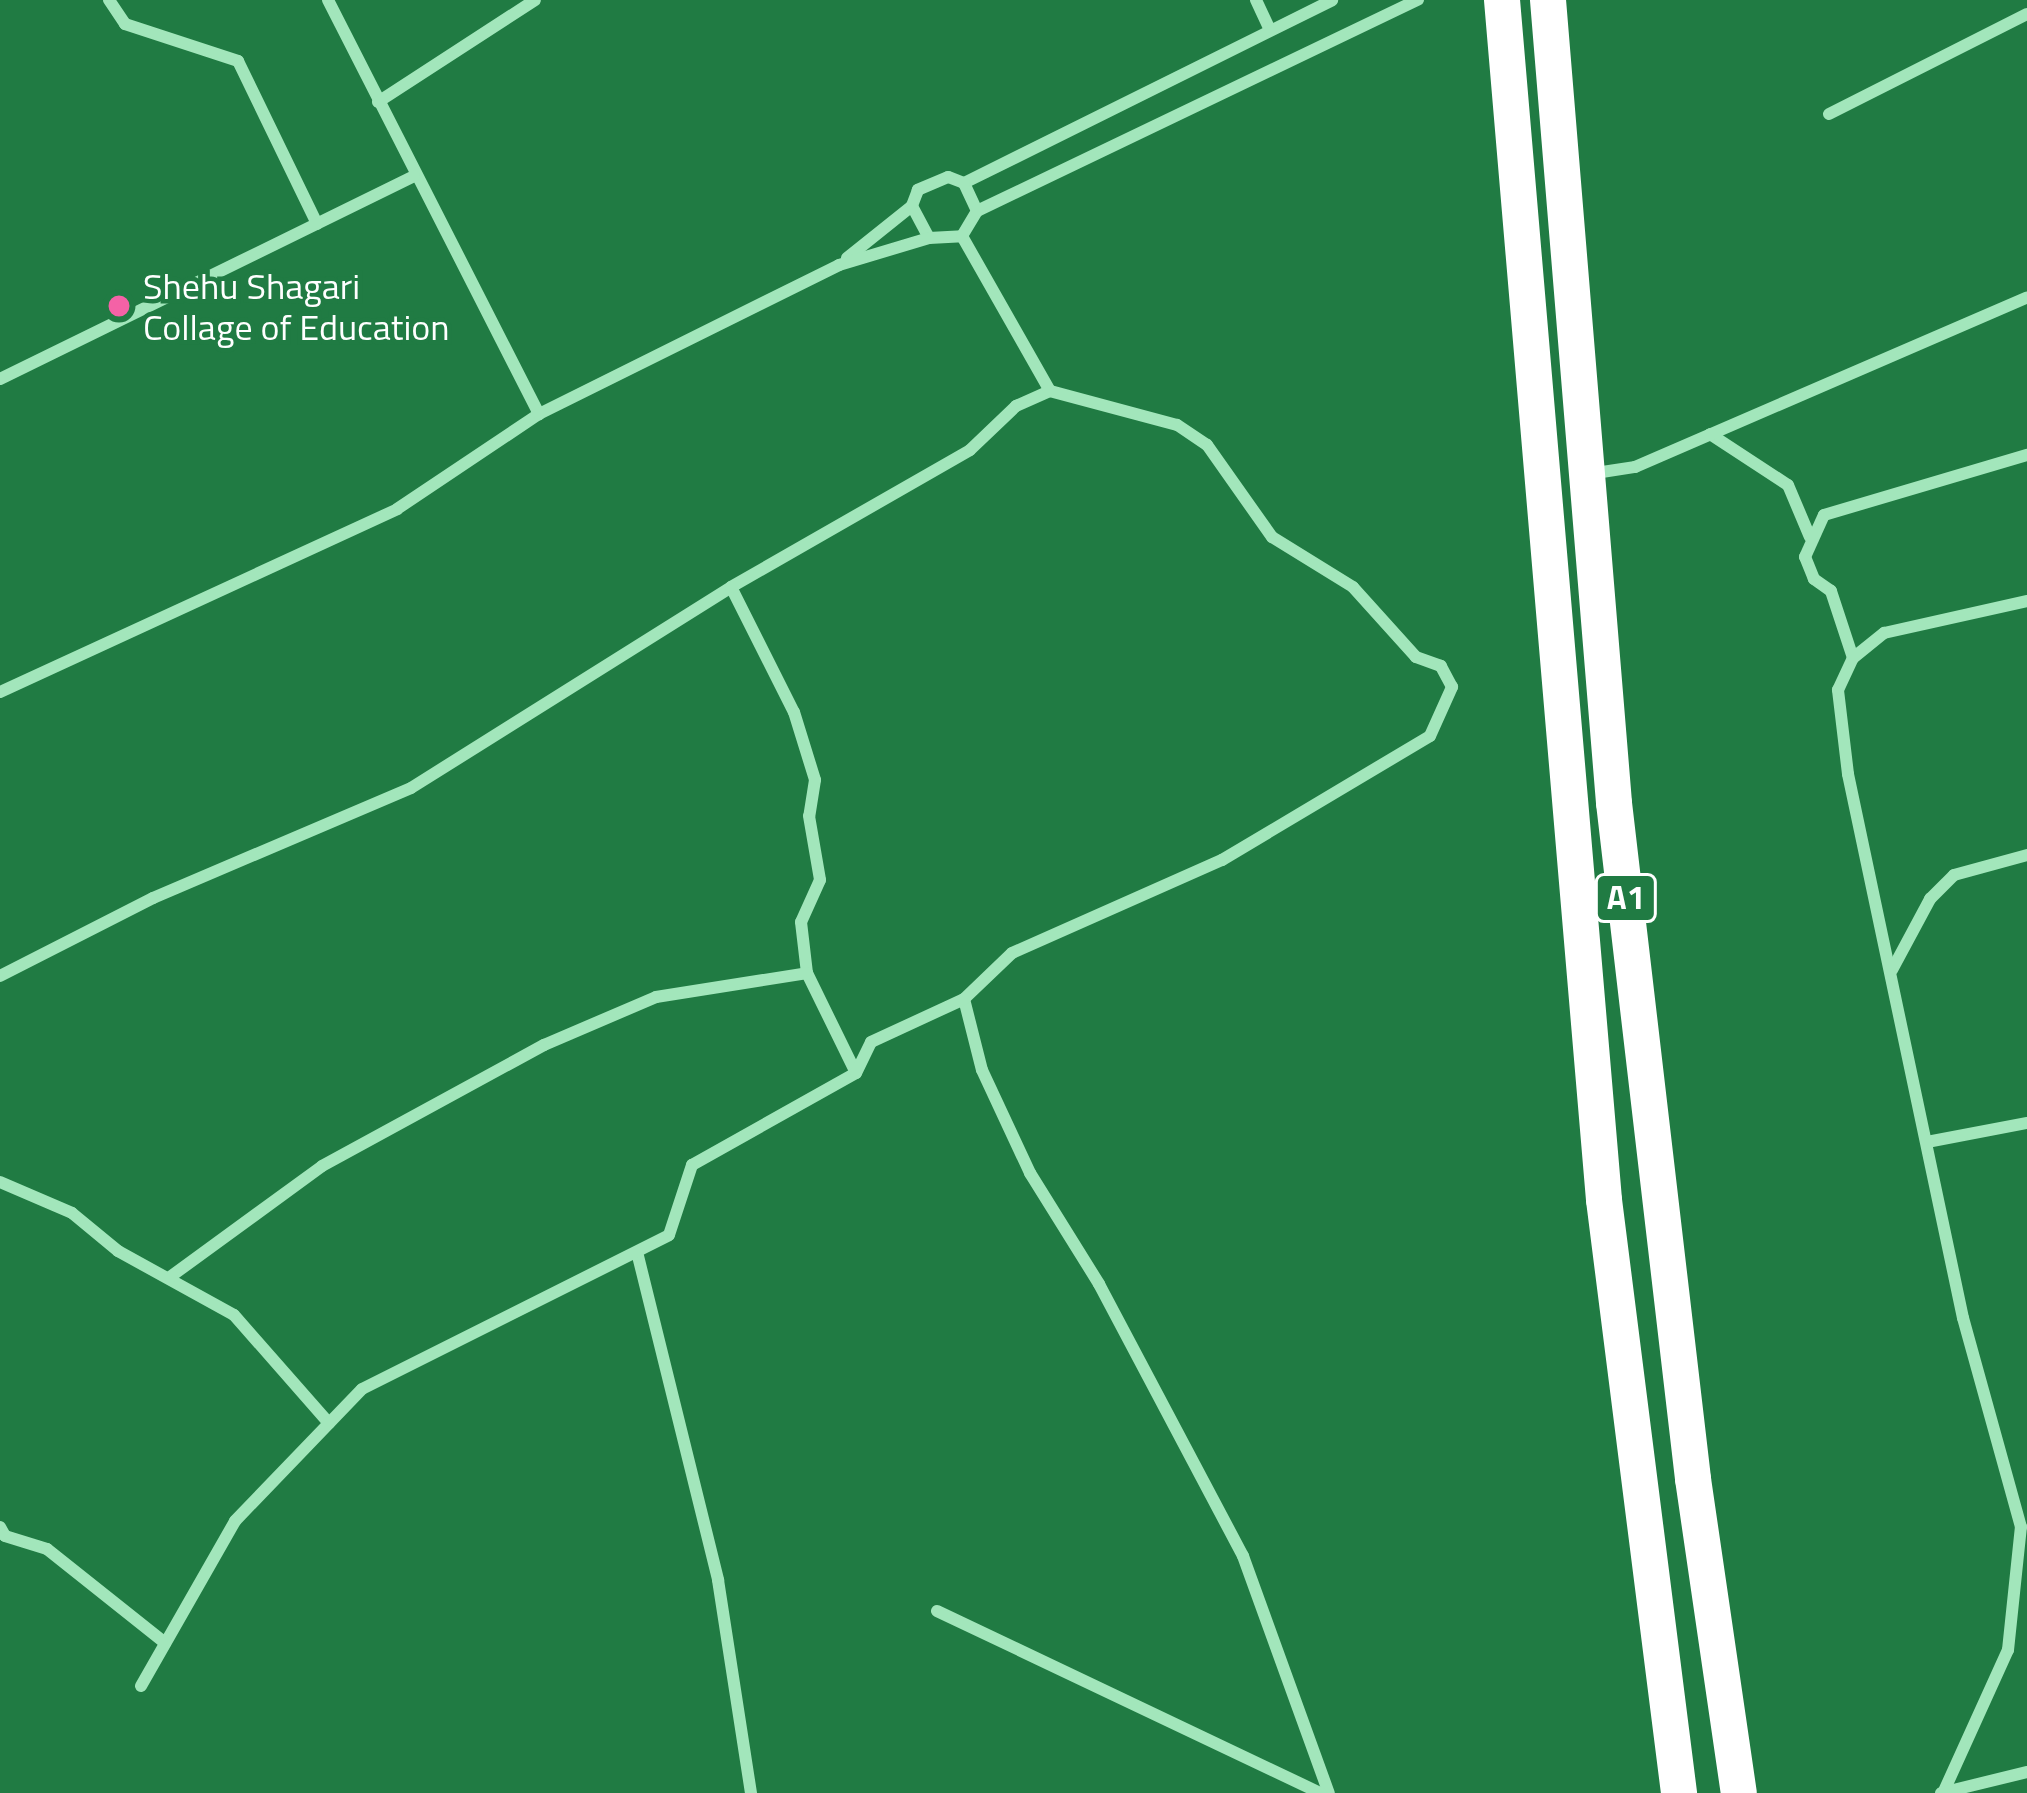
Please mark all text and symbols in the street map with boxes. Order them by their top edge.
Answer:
place label: Shehu Shagari Collage of Education [143,263,450,348]
marker: Shehu Shagari Collage of Education [106,293,132,319]
road number: A1 [1593,871,1659,925]

